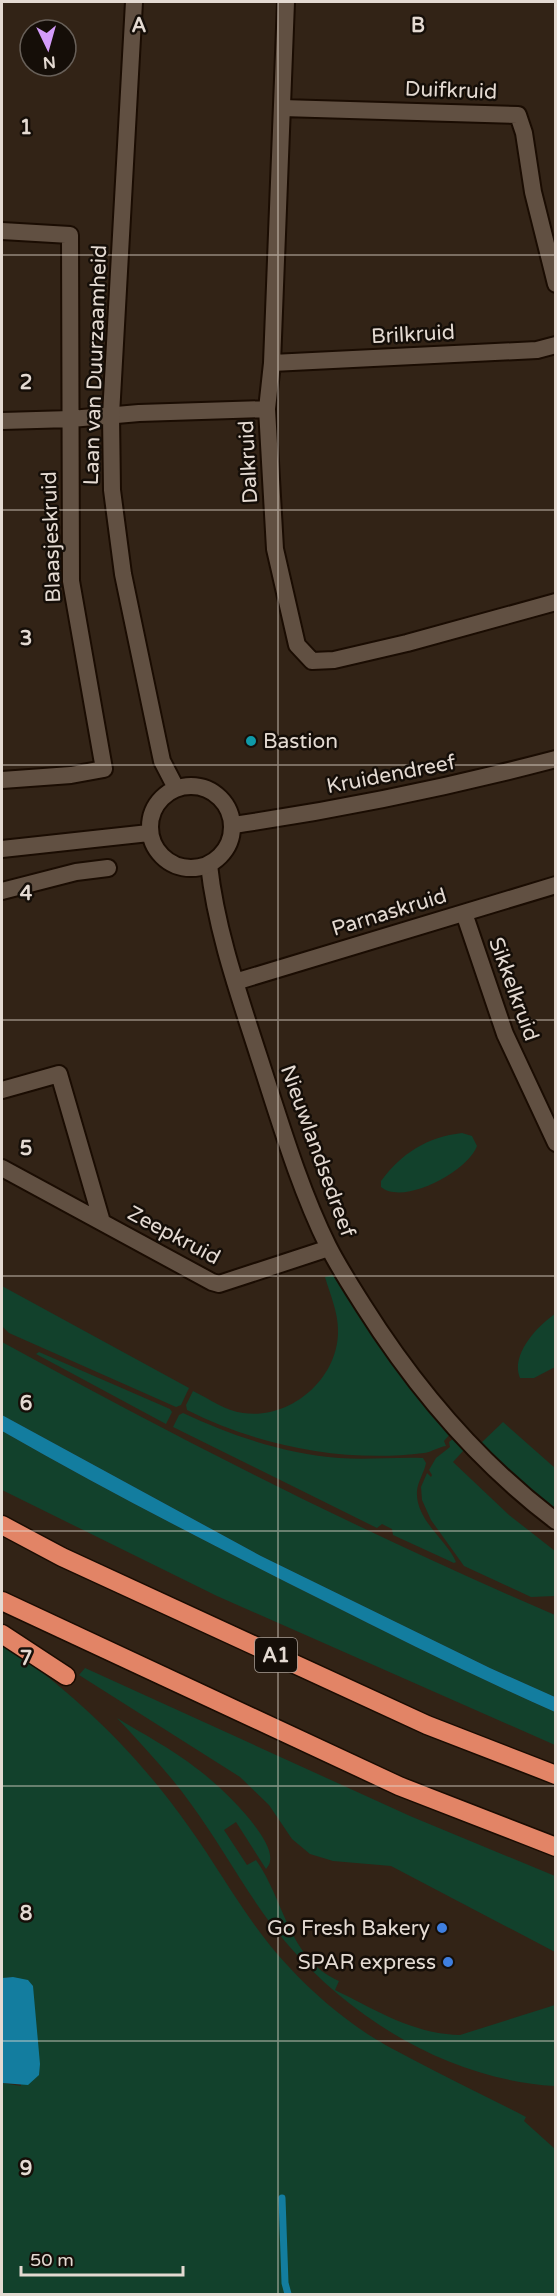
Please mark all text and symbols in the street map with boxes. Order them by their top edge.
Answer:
text: A [132,14,147,38]
text: B [411,14,425,38]
north arrow [18,18,78,78]
text: N [42,51,56,72]
street label: Duifkruid [404,76,498,105]
text: 1 [20,116,32,140]
street label: Laan van Duurzaamheid [79,244,112,486]
street label: Brilkruid [371,320,455,349]
text: 2 [20,371,32,395]
street label: Dalkruid [234,420,263,504]
street label: Blaasjeskruid [37,471,66,603]
text: 3 [20,627,32,651]
place label: Bastion [263,729,338,754]
marker: Bastion [244,734,258,748]
street label: Kruidendreef [324,750,458,799]
text: 4 [20,882,33,906]
street label: Parnaskruid [329,883,450,942]
street label: Sikkelkruid [483,934,544,1044]
street label: Nieuwlandsedreef [275,1062,360,1240]
text: 5 [20,1137,32,1161]
street label: Zeepkruid [123,1201,224,1270]
text: 6 [20,1392,32,1416]
road number: A1 [255,1638,297,1672]
text: 7 [20,1647,32,1671]
text: 8 [20,1902,32,1926]
place label: Go Fresh Bakery [267,1916,430,1941]
marker: Go Fresh Bakery [435,1921,449,1935]
place label: SPAR express [298,1950,436,1975]
marker: SPAR express [441,1955,455,1969]
text: 9 [20,2157,32,2181]
scale bar [21,2239,183,2277]
text: 50 m [30,2249,74,2271]

